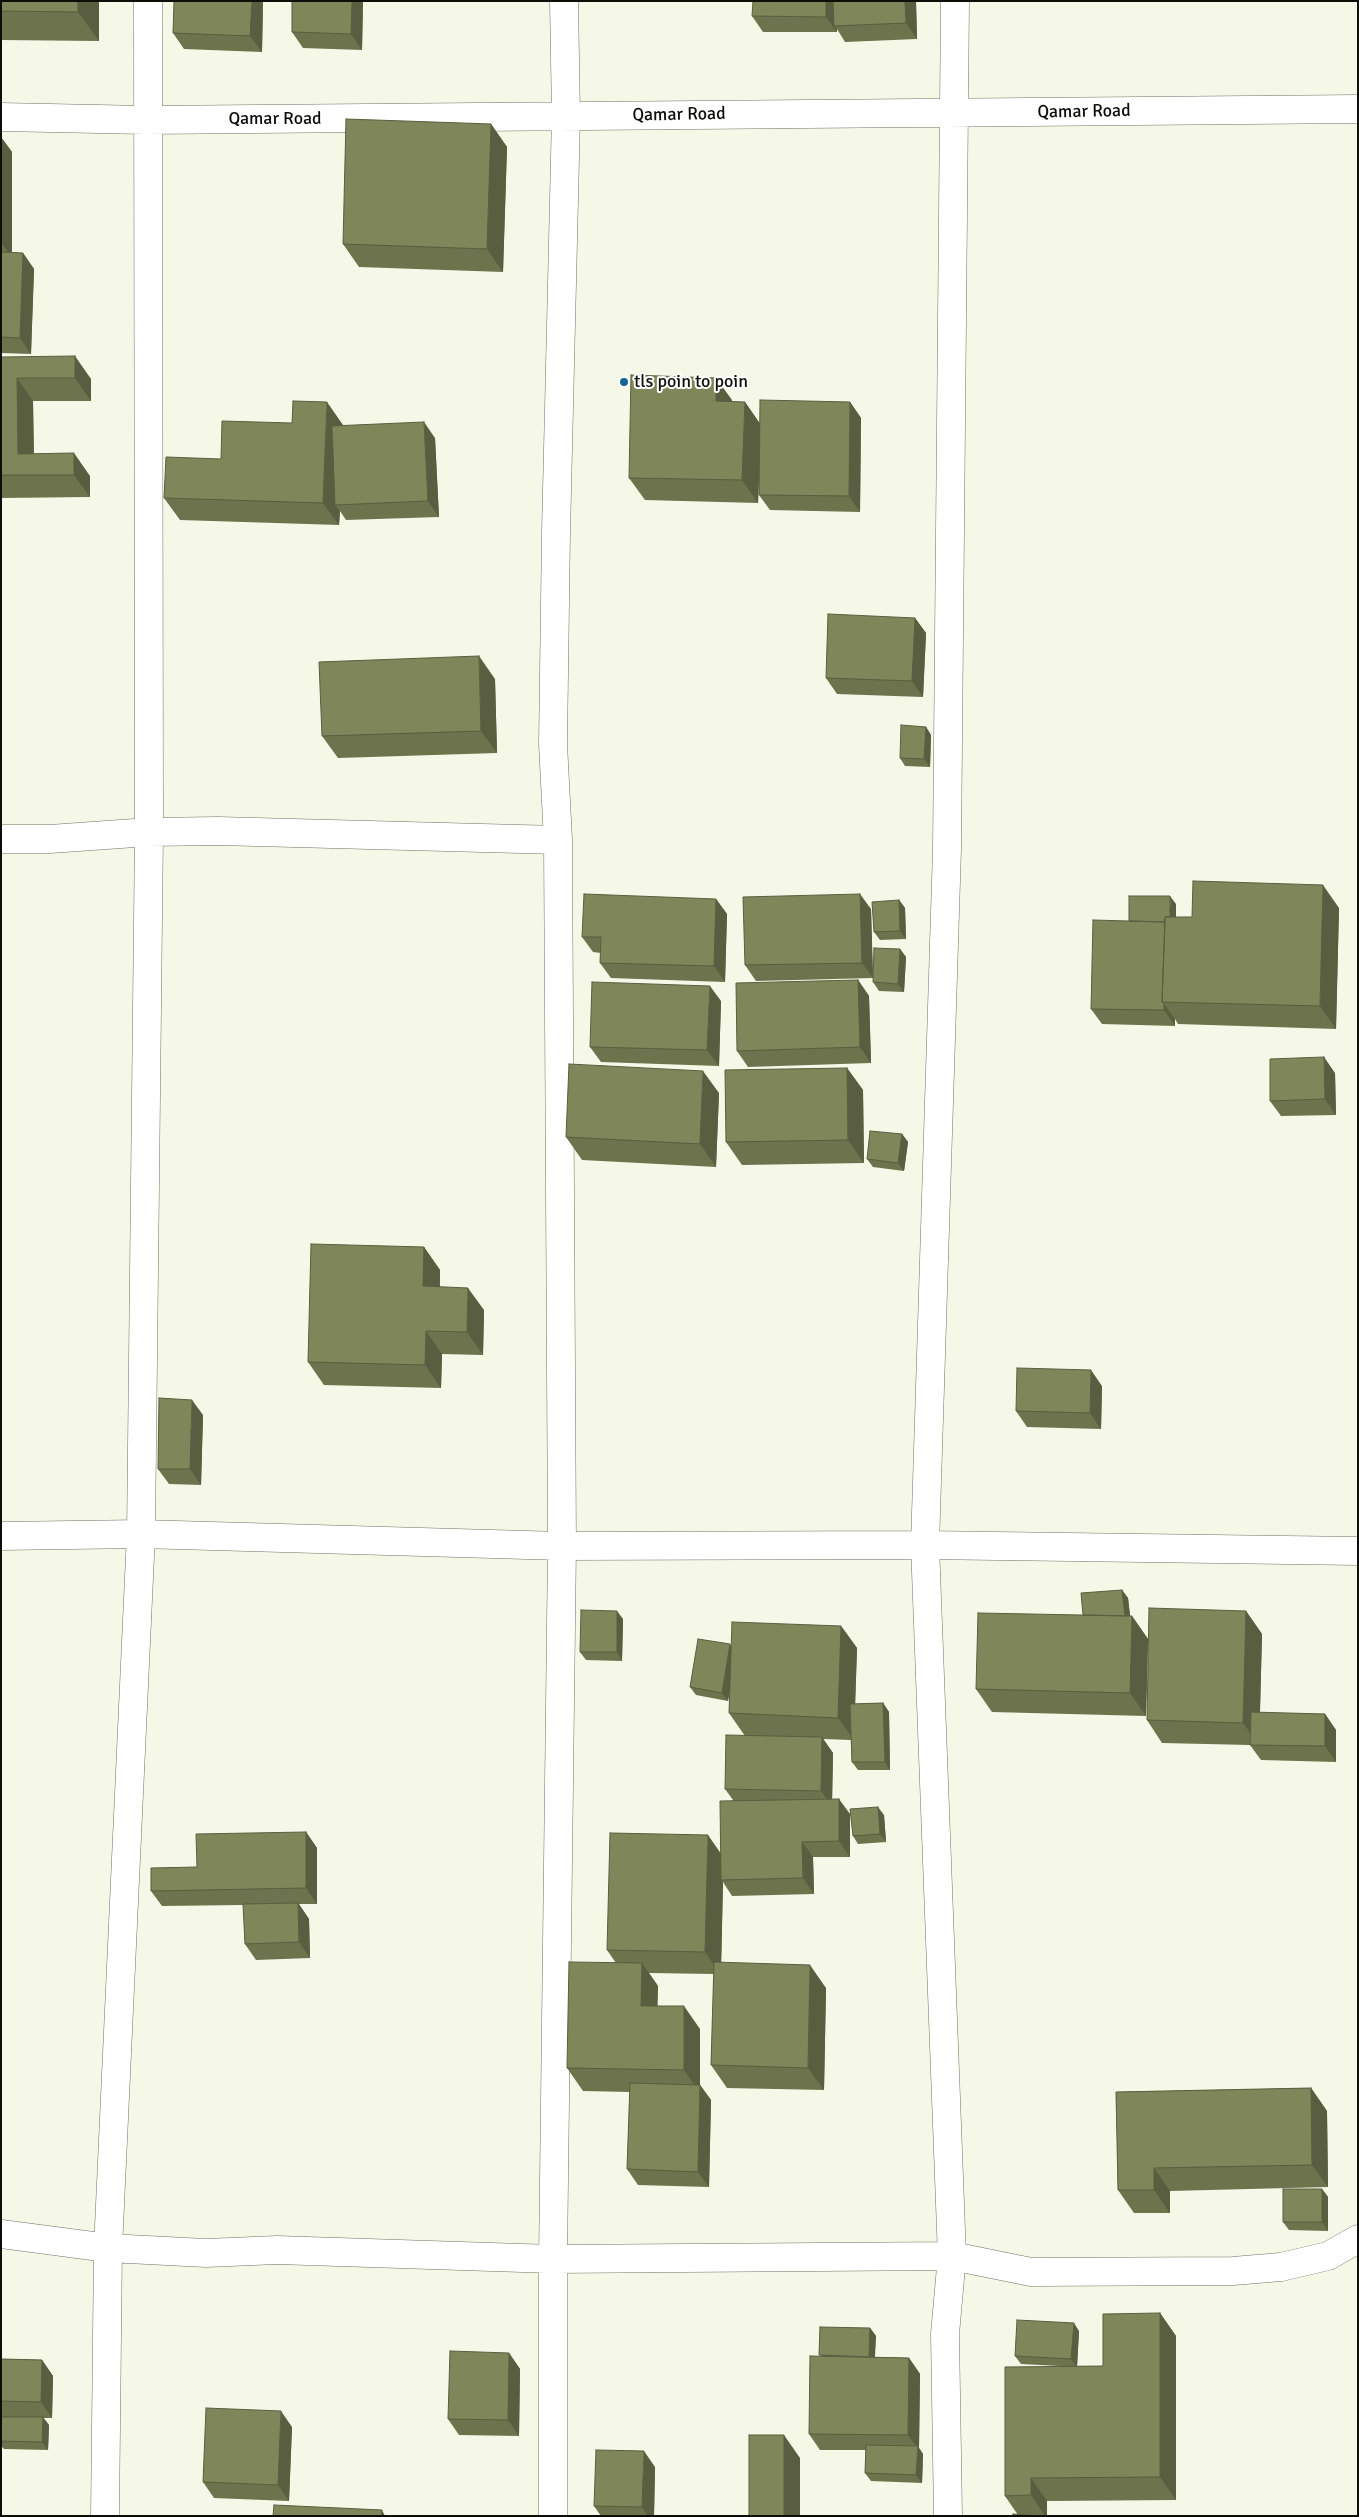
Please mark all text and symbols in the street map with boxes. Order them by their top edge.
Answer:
street label: Qamar Road [1037,100,1131,124]
street label: Qamar Road [632,103,726,127]
street label: Qamar Road [228,108,322,130]
place label: tls poin to poin [634,371,748,393]
marker: tls poin to poin [618,376,630,388]

